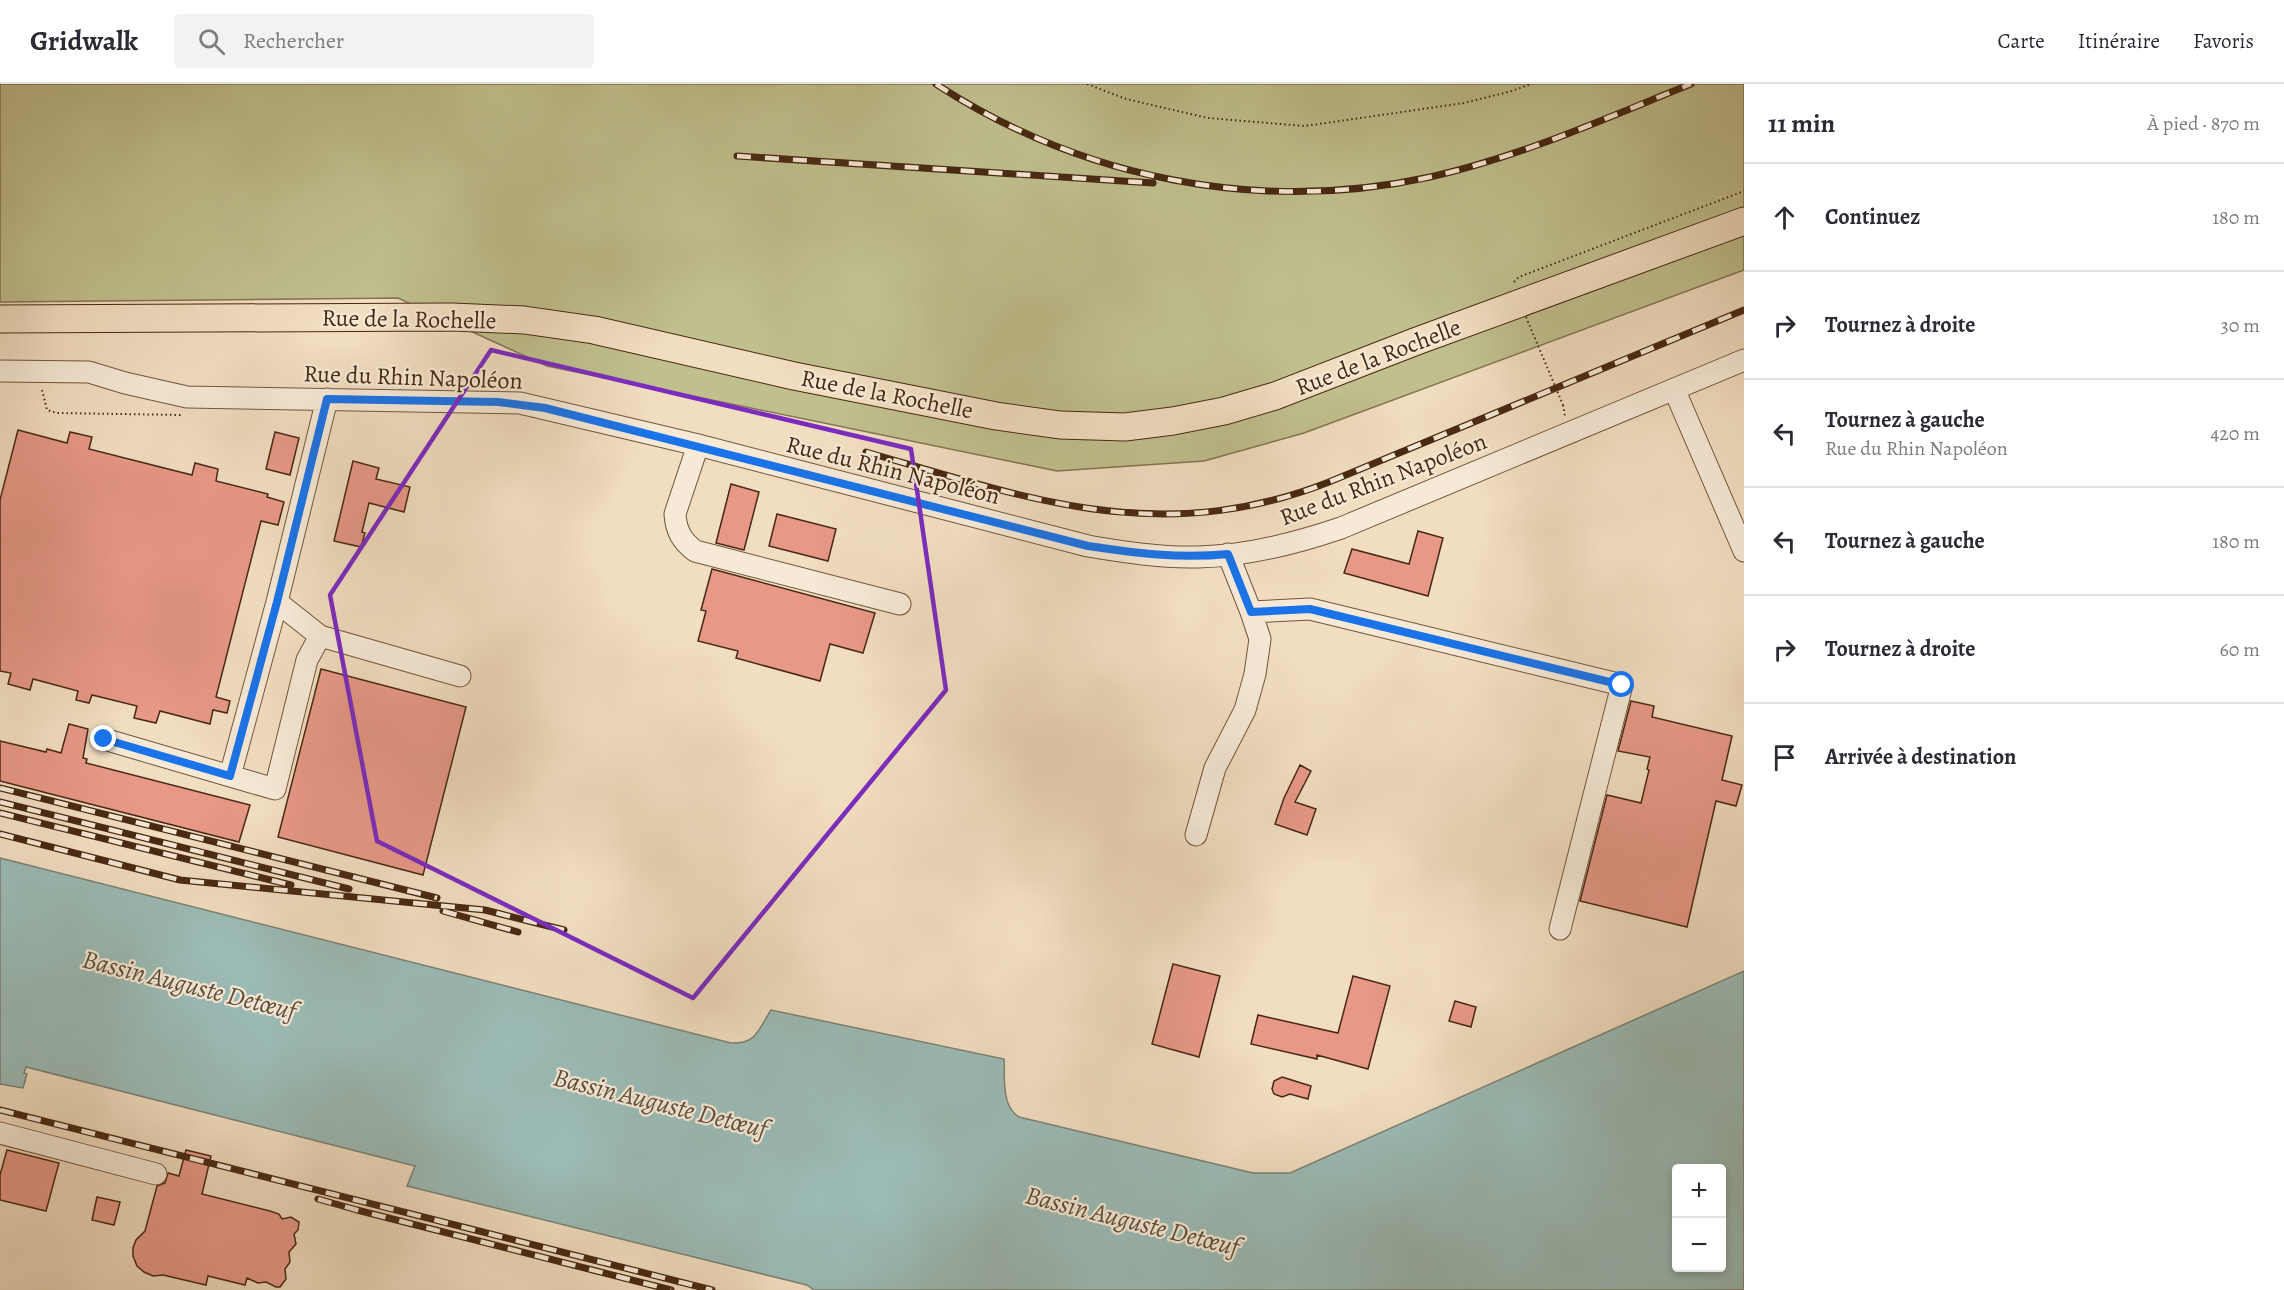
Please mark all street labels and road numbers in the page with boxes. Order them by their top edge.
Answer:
street label: Rue de la Rochelle [321,301,497,337]
street label: Rue de la Rochelle [1291,311,1465,403]
street label: Rue du Rhin Napoléon [303,357,523,397]
street label: Rue de la Rochelle [798,362,976,426]
street label: Rue du Rhin Napoléon [1275,425,1491,533]
street label: Rue du Rhin Napoléon [783,428,1003,512]

